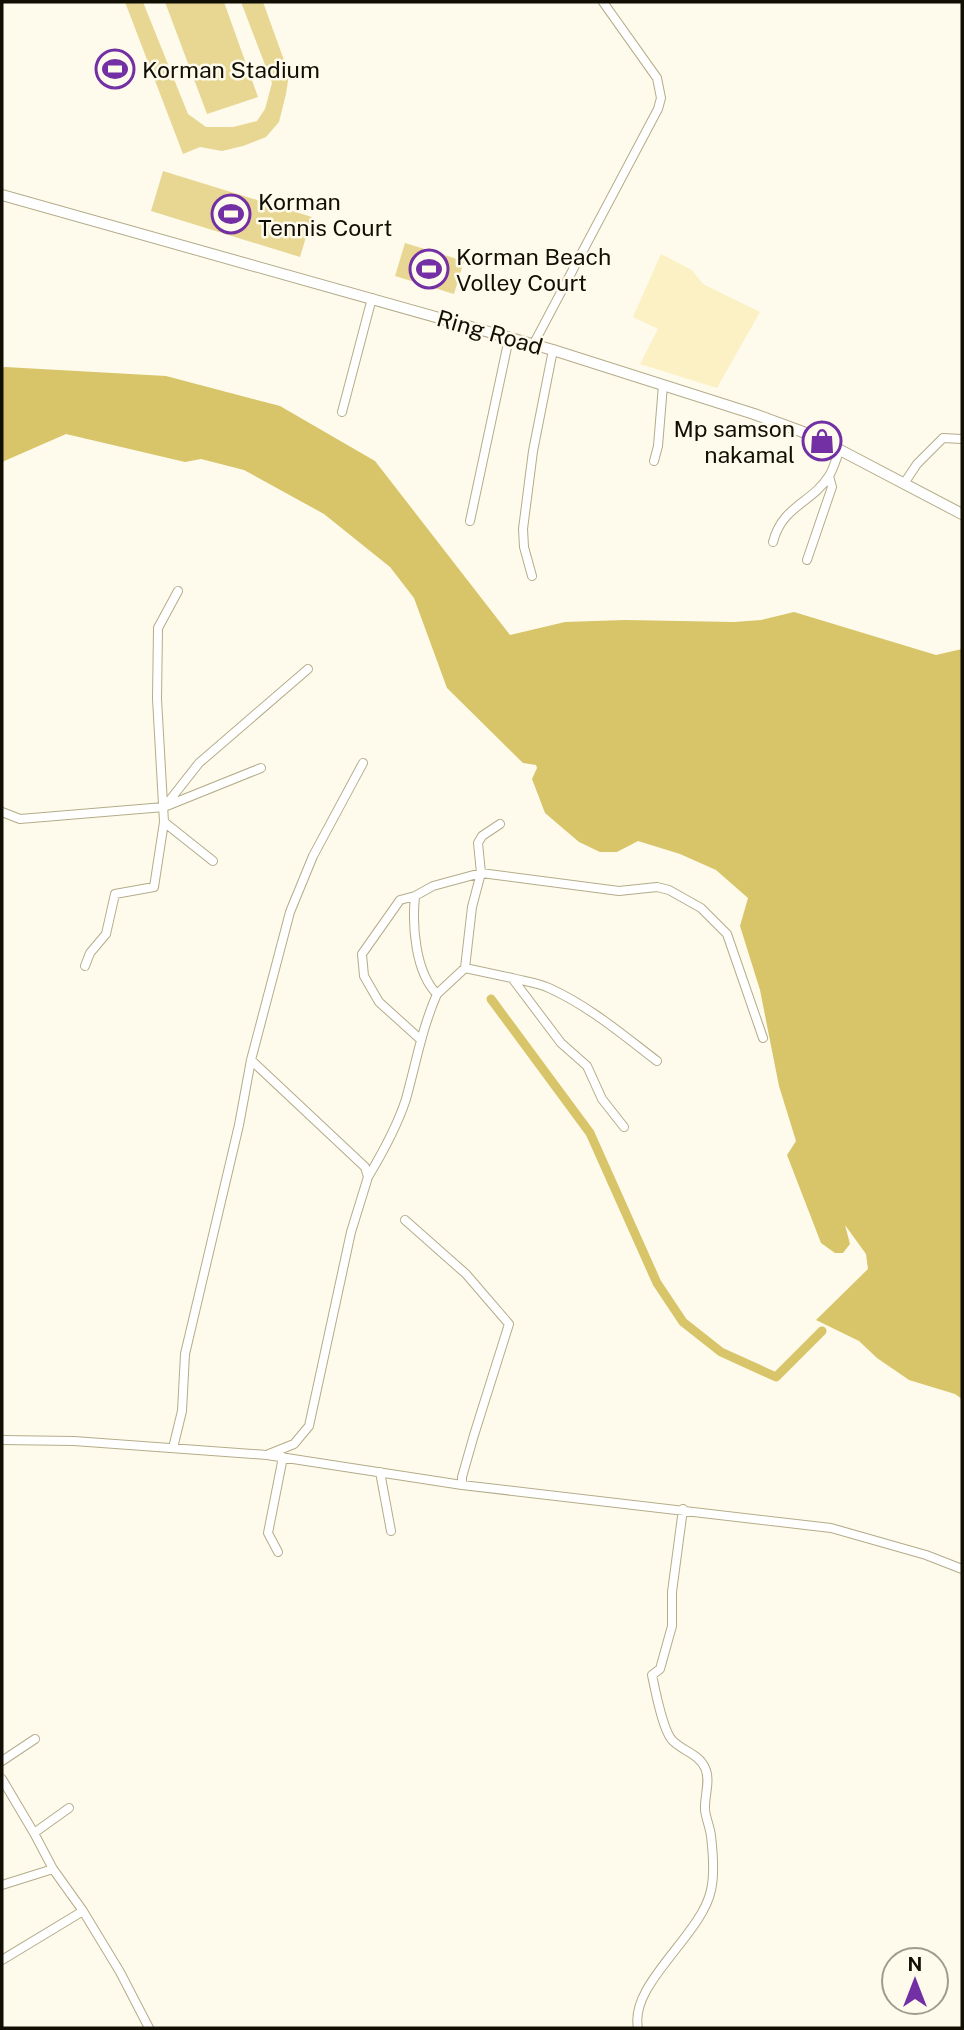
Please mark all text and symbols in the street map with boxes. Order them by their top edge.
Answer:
sports icon: Korman Stadium [94,48,136,90]
place label: Korman Stadium [142,56,320,83]
place label: Korman Tennis Court [258,188,392,241]
sports icon: Korman Tennis Court [210,193,252,235]
place label: Korman Beach Volley Court [456,243,611,296]
sports icon: Korman Beach Volley Court [408,248,450,290]
street label: Ring Road [434,304,546,360]
place label: Mp samson nakamal [673,415,795,468]
shop icon: Mp samson nakamal [801,420,843,462]
north arrow [880,1946,950,2016]
text: N [908,1953,922,1975]

